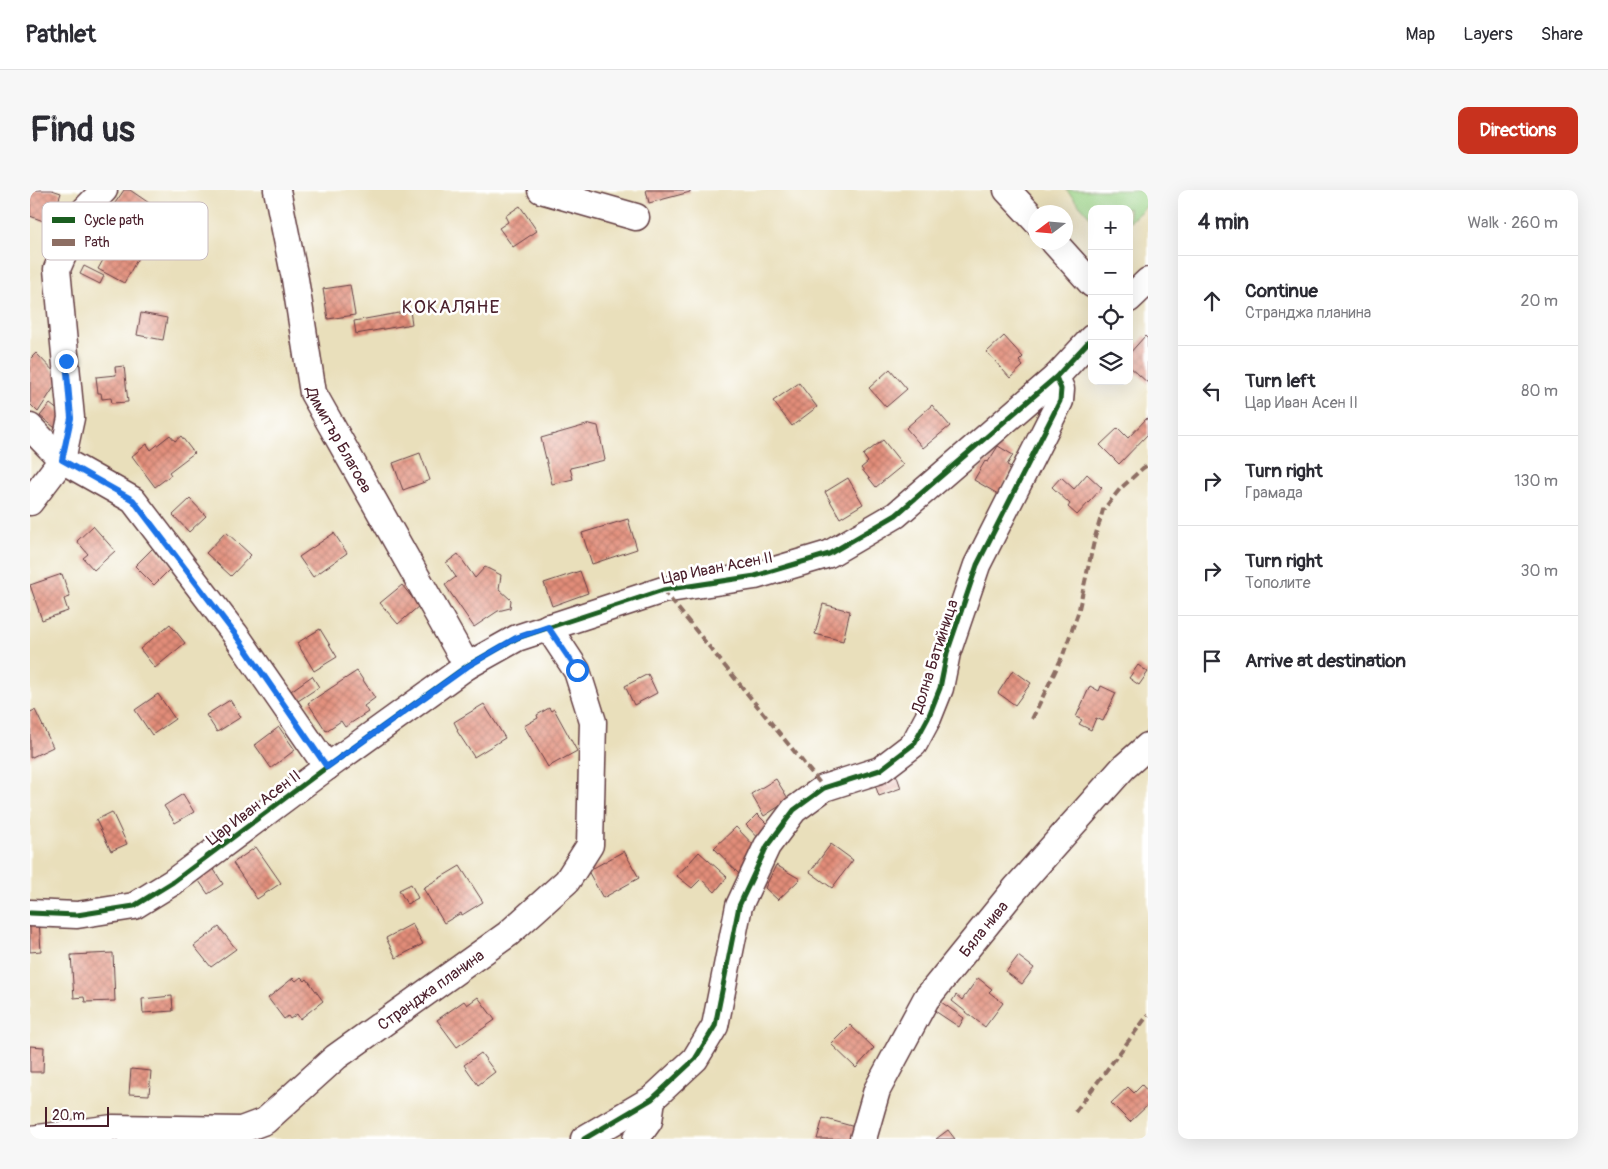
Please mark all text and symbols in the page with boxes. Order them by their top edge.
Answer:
text: Pathlet [25,20,96,49]
text: Map [1406,23,1435,46]
text: Layers [1463,23,1513,46]
text: Share [1541,23,1583,46]
button: Directions [1458,107,1578,154]
text: Find us [30,108,135,152]
legend [42,202,208,260]
north arrow [1028,205,1073,250]
map controls [1088,205,1133,385]
button: + [1088,205,1133,250]
text: 4 min [1198,209,1249,236]
text: Cycle path [84,212,144,229]
text: Walk · 260 m [1467,213,1558,233]
text: Path [84,234,109,251]
button: − [1088,250,1133,295]
text: Continue [1245,279,1318,303]
icon: ahead [1198,287,1226,315]
text: 20 m [1520,291,1558,311]
district label: КОКАЛЯНЕ [402,295,500,319]
button: locate [1088,295,1133,340]
text: Странджа планина [1245,303,1371,323]
button: layers [1088,340,1133,385]
route end [55,350,78,373]
text: Turn left [1245,369,1315,393]
icon: left [1198,377,1226,405]
text: 80 m [1521,381,1558,401]
street label: Димитър Благоев [301,385,376,497]
text: Цар Иван Асен II [1245,393,1358,413]
text: Turn right [1245,459,1323,483]
icon: right [1198,467,1226,495]
text: 130 m [1514,471,1558,491]
text: Грамада [1245,483,1303,503]
street label: Цар Иван Асен II [660,547,775,589]
text: Turn right [1245,549,1323,573]
icon: right [1198,557,1226,585]
text: 30 m [1520,561,1558,581]
text: Тополите [1245,573,1311,593]
street label: Долна Батийница [907,597,963,716]
icon: arrive [1198,647,1226,675]
text: Arrive at destination [1245,649,1406,673]
route start [566,659,589,682]
street label: Цар Иван Асен II [202,766,305,850]
street label: Бяла нива [955,897,1013,961]
street label: Странджа планина [374,945,488,1035]
scale bar [45,1104,109,1127]
text: 20 m [52,1107,85,1124]

